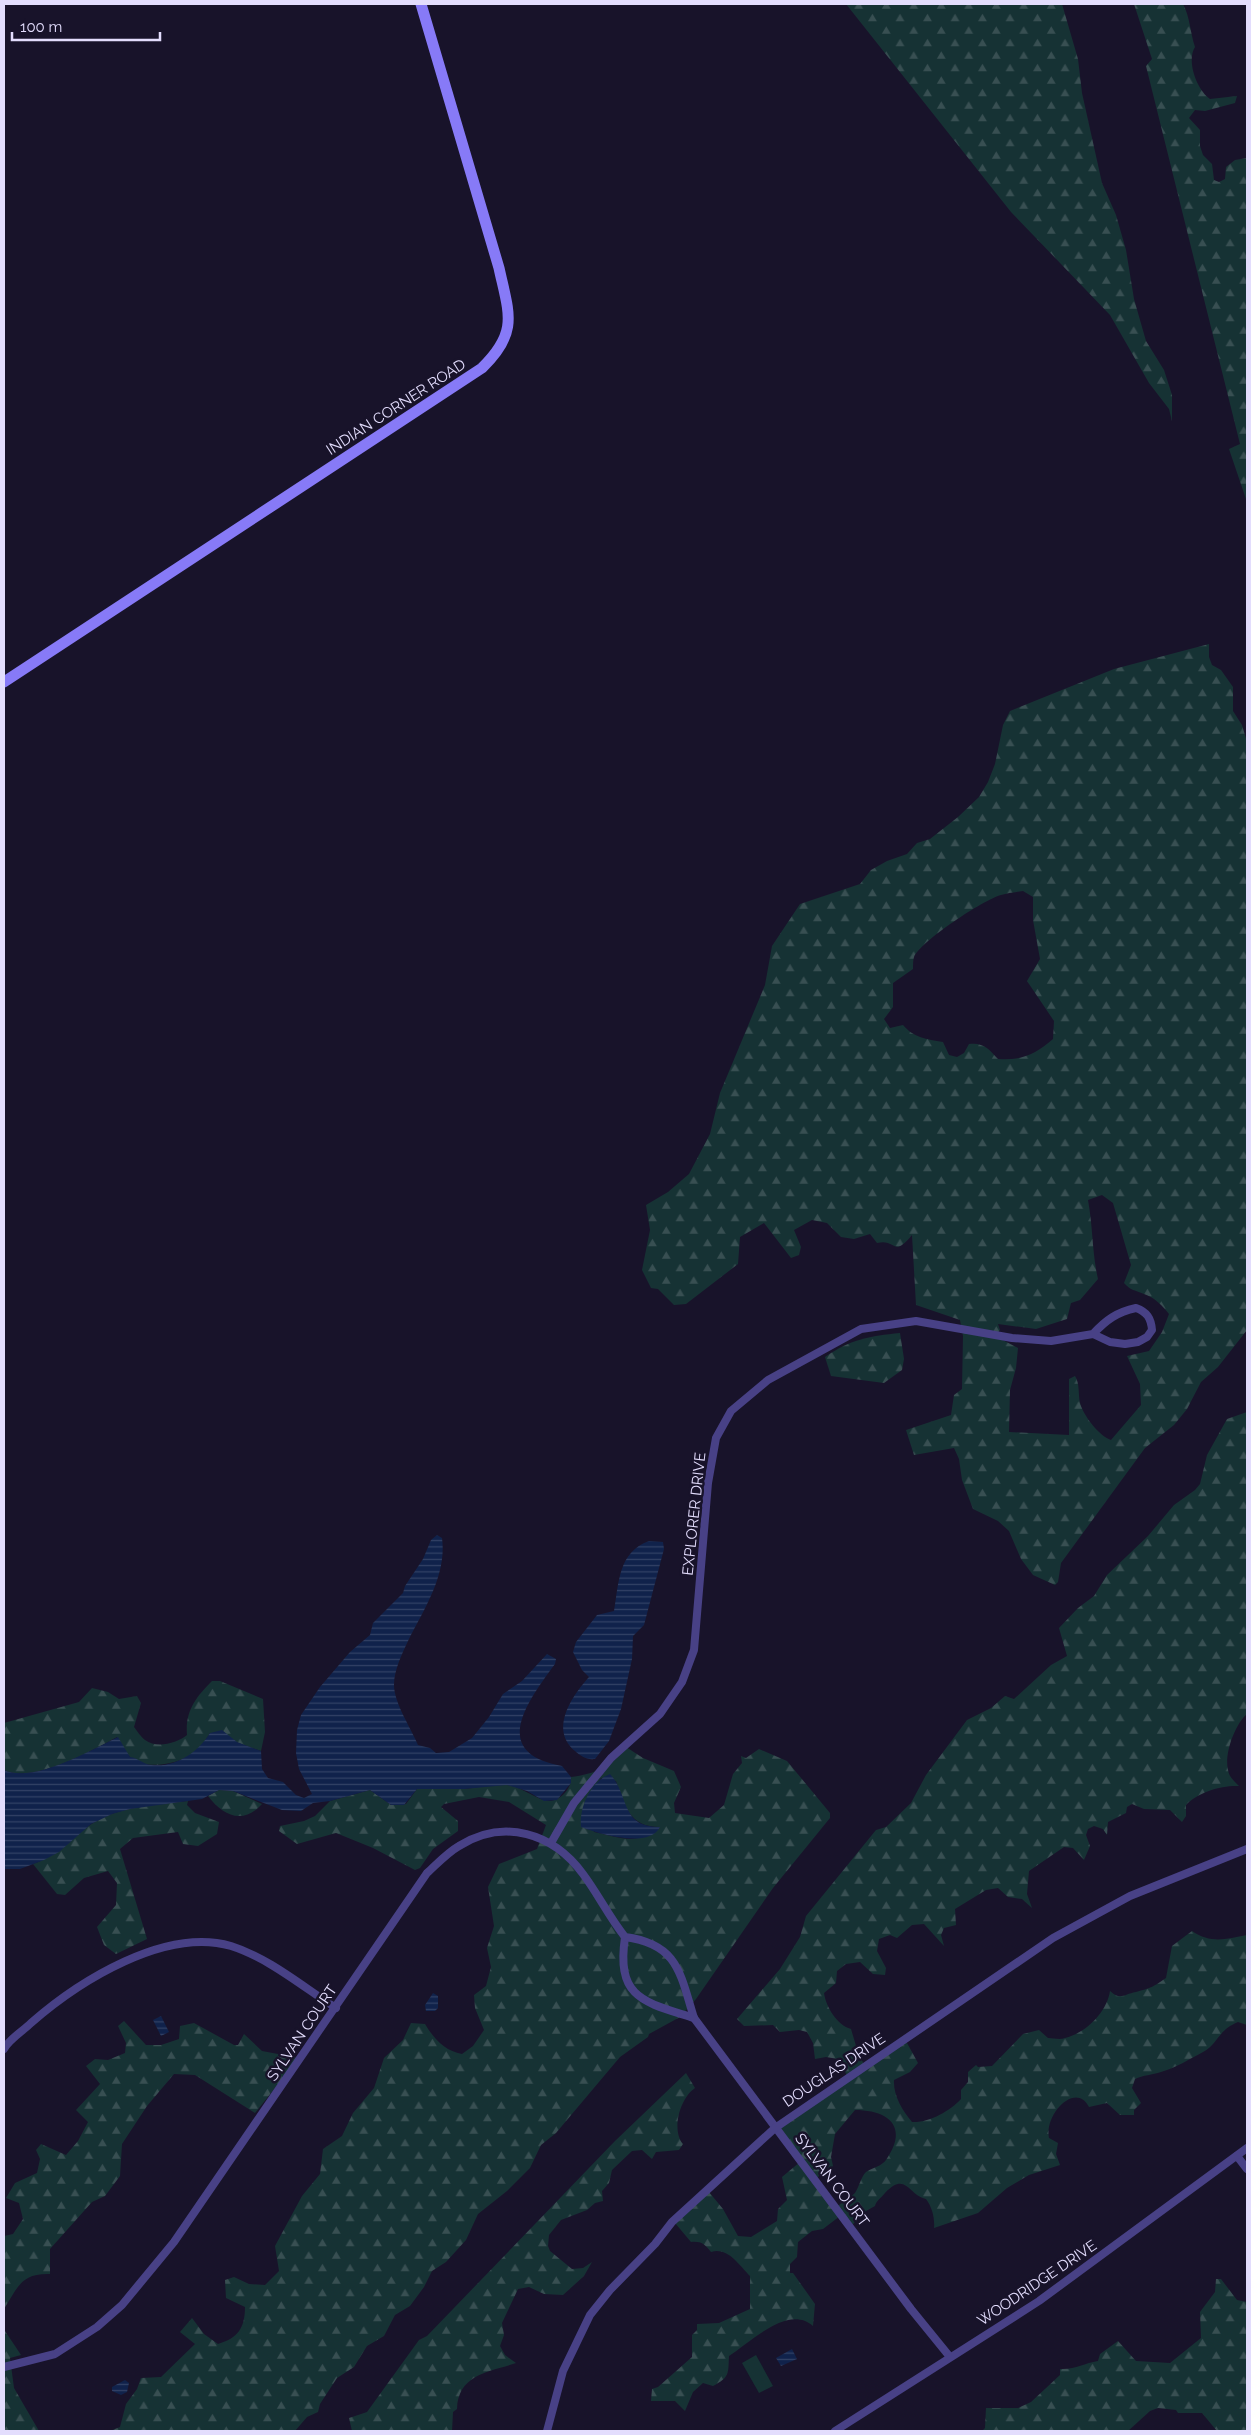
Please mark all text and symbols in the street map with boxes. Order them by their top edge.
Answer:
scale bar [12,10,160,42]
text: 100 m [20,18,62,36]
street label: INDIAN CORNER ROAD [323,355,469,459]
street label: EXPLORER DRIVE [679,1452,709,1576]
street label: SYLVAN COURT [263,1981,341,2085]
street label: DOUGLAS DRIVE [780,2029,888,2111]
street label: SYLVAN COURT [791,2130,873,2230]
street label: WOODRIDGE DRIVE [974,2236,1100,2330]

